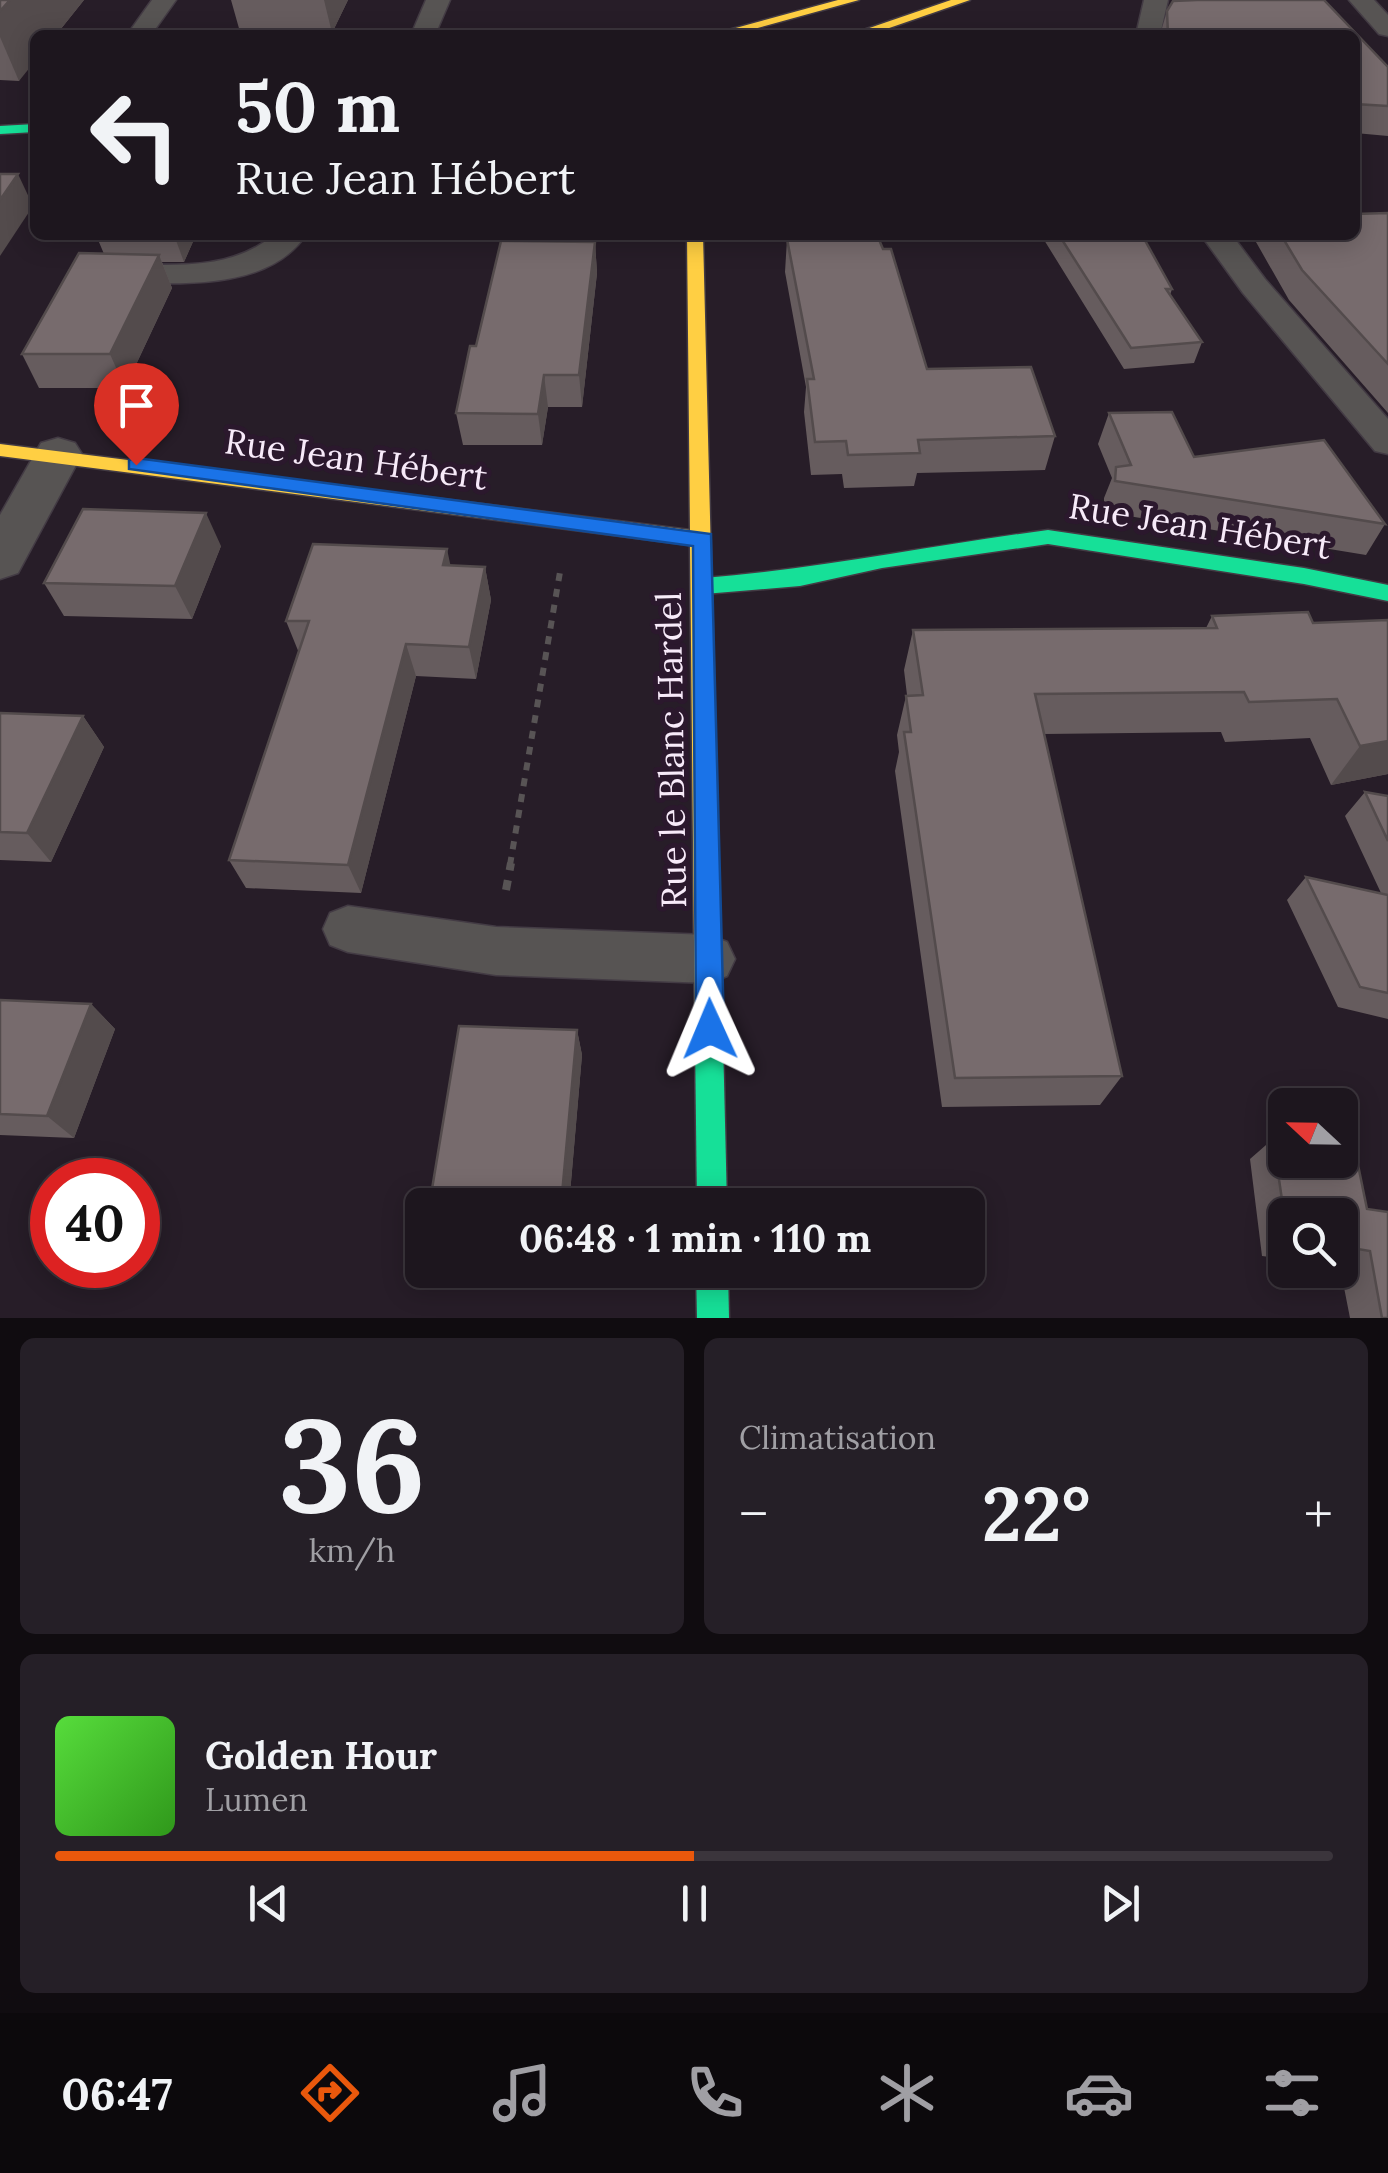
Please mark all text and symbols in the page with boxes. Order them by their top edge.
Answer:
text: 50 m [235,62,400,151]
icon: left [70,70,200,200]
text: Rue Jean Hébert [235,149,575,206]
pin [94,363,179,466]
icon: arrive [109,378,164,433]
street label: Rue Jean Hébert [222,418,491,500]
street label: Rue Jean Hébert [1066,483,1335,569]
street label: Rue le Blanc Hardel [646,591,696,909]
position arrow [658,977,762,1081]
north arrow [1268,1088,1358,1178]
map controls [1268,1088,1358,1288]
speed limit sign: 40 [30,1158,160,1288]
button: search [1268,1198,1358,1288]
text: 06:48 · 1 min · 110 m [519,1214,871,1262]
text: 36 [278,1381,426,1548]
text: Climatisation [739,1417,936,1458]
text: 22° [982,1466,1090,1562]
text: − [739,1479,768,1549]
text: + [1304,1479,1333,1549]
text: km/h [309,1530,395,1571]
text: Golden Hour [205,1731,437,1779]
text: Lumen [205,1779,308,1820]
icon: previous [241,1876,296,1931]
icon: pause [667,1876,722,1931]
icon: next [1093,1876,1148,1931]
icon: directions [295,2058,365,2128]
icon: music [487,2058,557,2128]
icon: phone [680,2058,750,2128]
icon: climate [872,2058,942,2128]
icon: car [1064,2058,1134,2128]
icon: filters [1257,2058,1327,2128]
text: 06:47 [61,2065,173,2122]

